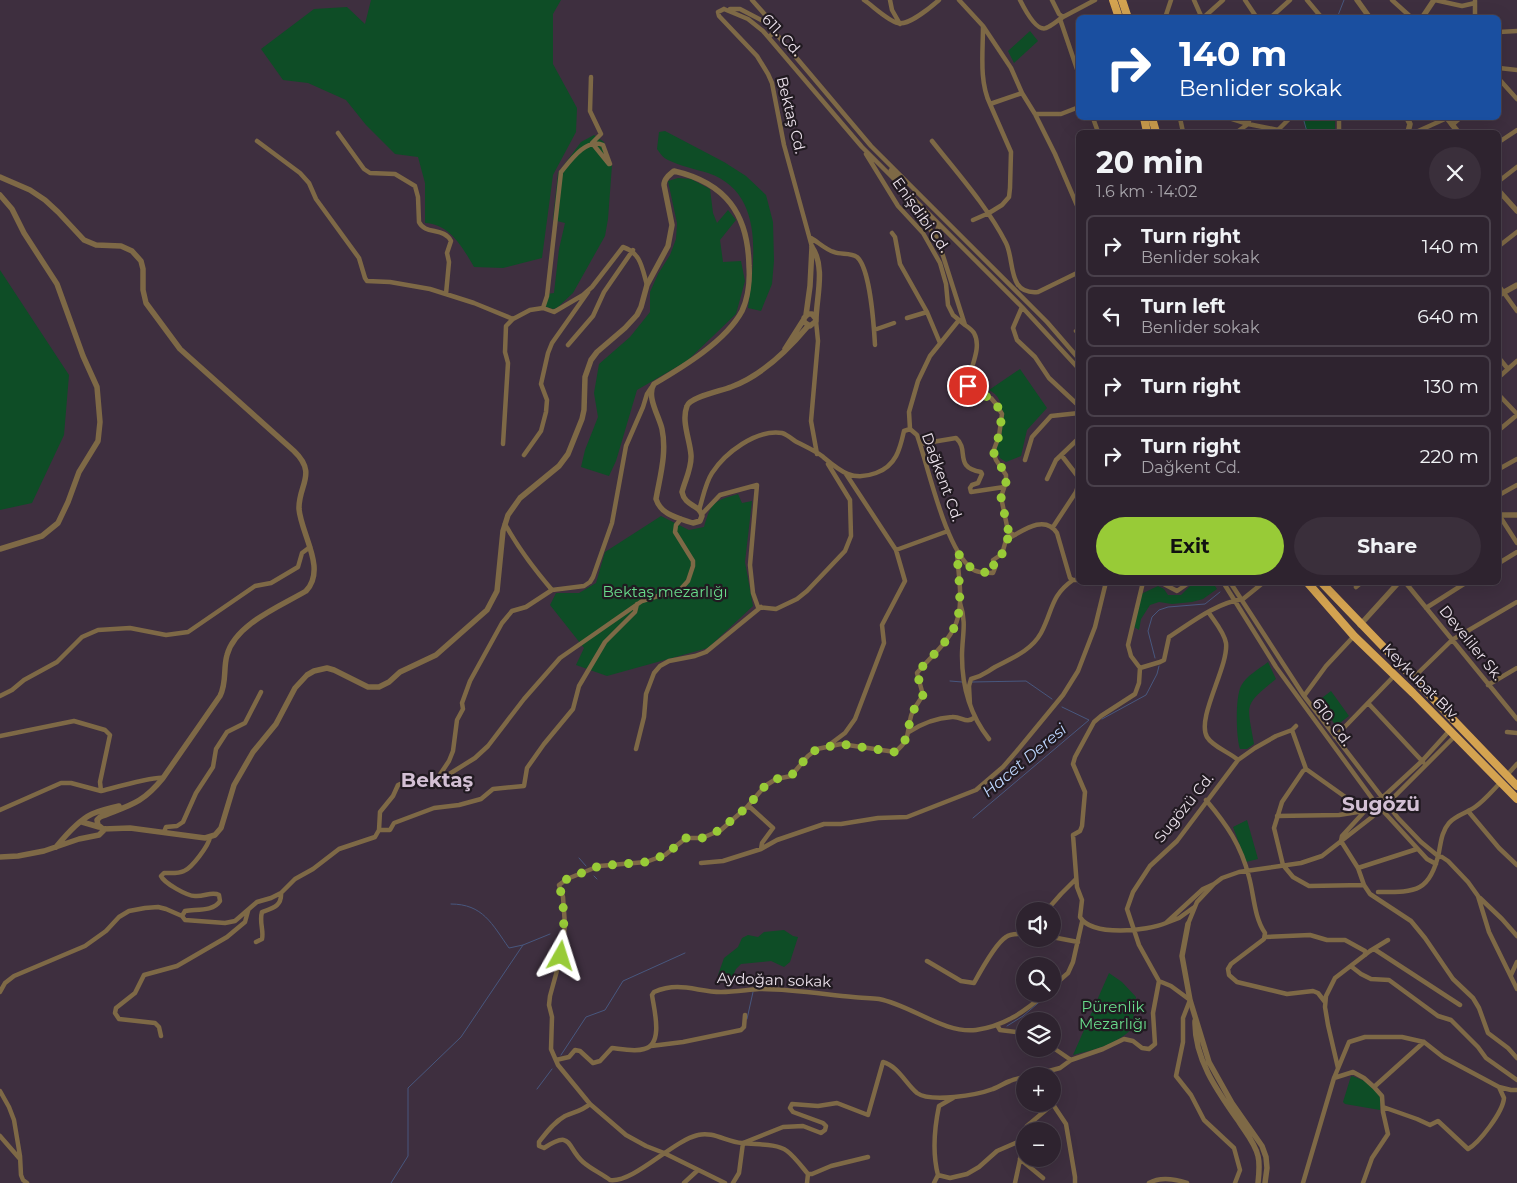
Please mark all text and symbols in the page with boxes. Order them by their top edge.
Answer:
street label: 611. Cd. [758,10,807,60]
text: 140 m [1179,32,1287,75]
icon: right [1096,35,1161,100]
street label: Bektaş Cd. [773,74,810,155]
text: Benlider sokak [1179,75,1342,102]
text: 20 min [1096,144,1204,181]
button: close [1429,147,1481,199]
street label: Enişdibi Cd. [889,173,954,256]
text: 1.6 km · 14:02 [1096,182,1197,201]
text: Turn right [1141,225,1241,248]
icon: right [1098,232,1126,260]
text: 140 m [1422,235,1479,258]
text: Benlider sokak [1141,248,1260,267]
text: Turn left [1141,295,1226,318]
icon: left [1098,302,1126,330]
text: 640 m [1417,305,1479,328]
text: Benlider sokak [1141,318,1260,337]
pin [947,365,989,407]
icon: arrive [954,372,982,400]
icon: right [1098,372,1126,400]
text: Turn right [1141,375,1241,398]
text: 130 m [1424,375,1479,398]
street label: Dağkent Cd. [918,430,967,524]
text: Turn right [1141,435,1241,458]
icon: right [1098,442,1126,470]
text: 220 m [1420,445,1479,468]
text: Dağkent Cd. [1141,458,1240,477]
button: Exit [1096,517,1284,575]
button: Share [1294,517,1481,575]
park label: Bektaş mezarlığı [603,582,727,601]
street label: Develiler Sk. [1435,601,1507,684]
street label: Keykubat Blv. [1379,639,1464,724]
street label: 610. Cd. [1308,694,1357,749]
water label: Hacet Deresi [978,719,1071,801]
district label: Bektaş [401,768,474,792]
street label: Sugözü Cd. [1150,769,1217,846]
district label: Sugözü [1342,792,1420,816]
map controls [1016,902,1061,1167]
button: sound [1016,902,1061,947]
position arrow [534,929,586,981]
button: search [1016,957,1061,1002]
street label: Aydoğan sokak [716,968,832,991]
park label: Pürenlik Mezarlığı [1079,997,1147,1033]
button: layers [1016,1012,1061,1057]
button: + [1016,1067,1061,1112]
button: − [1016,1122,1061,1167]

